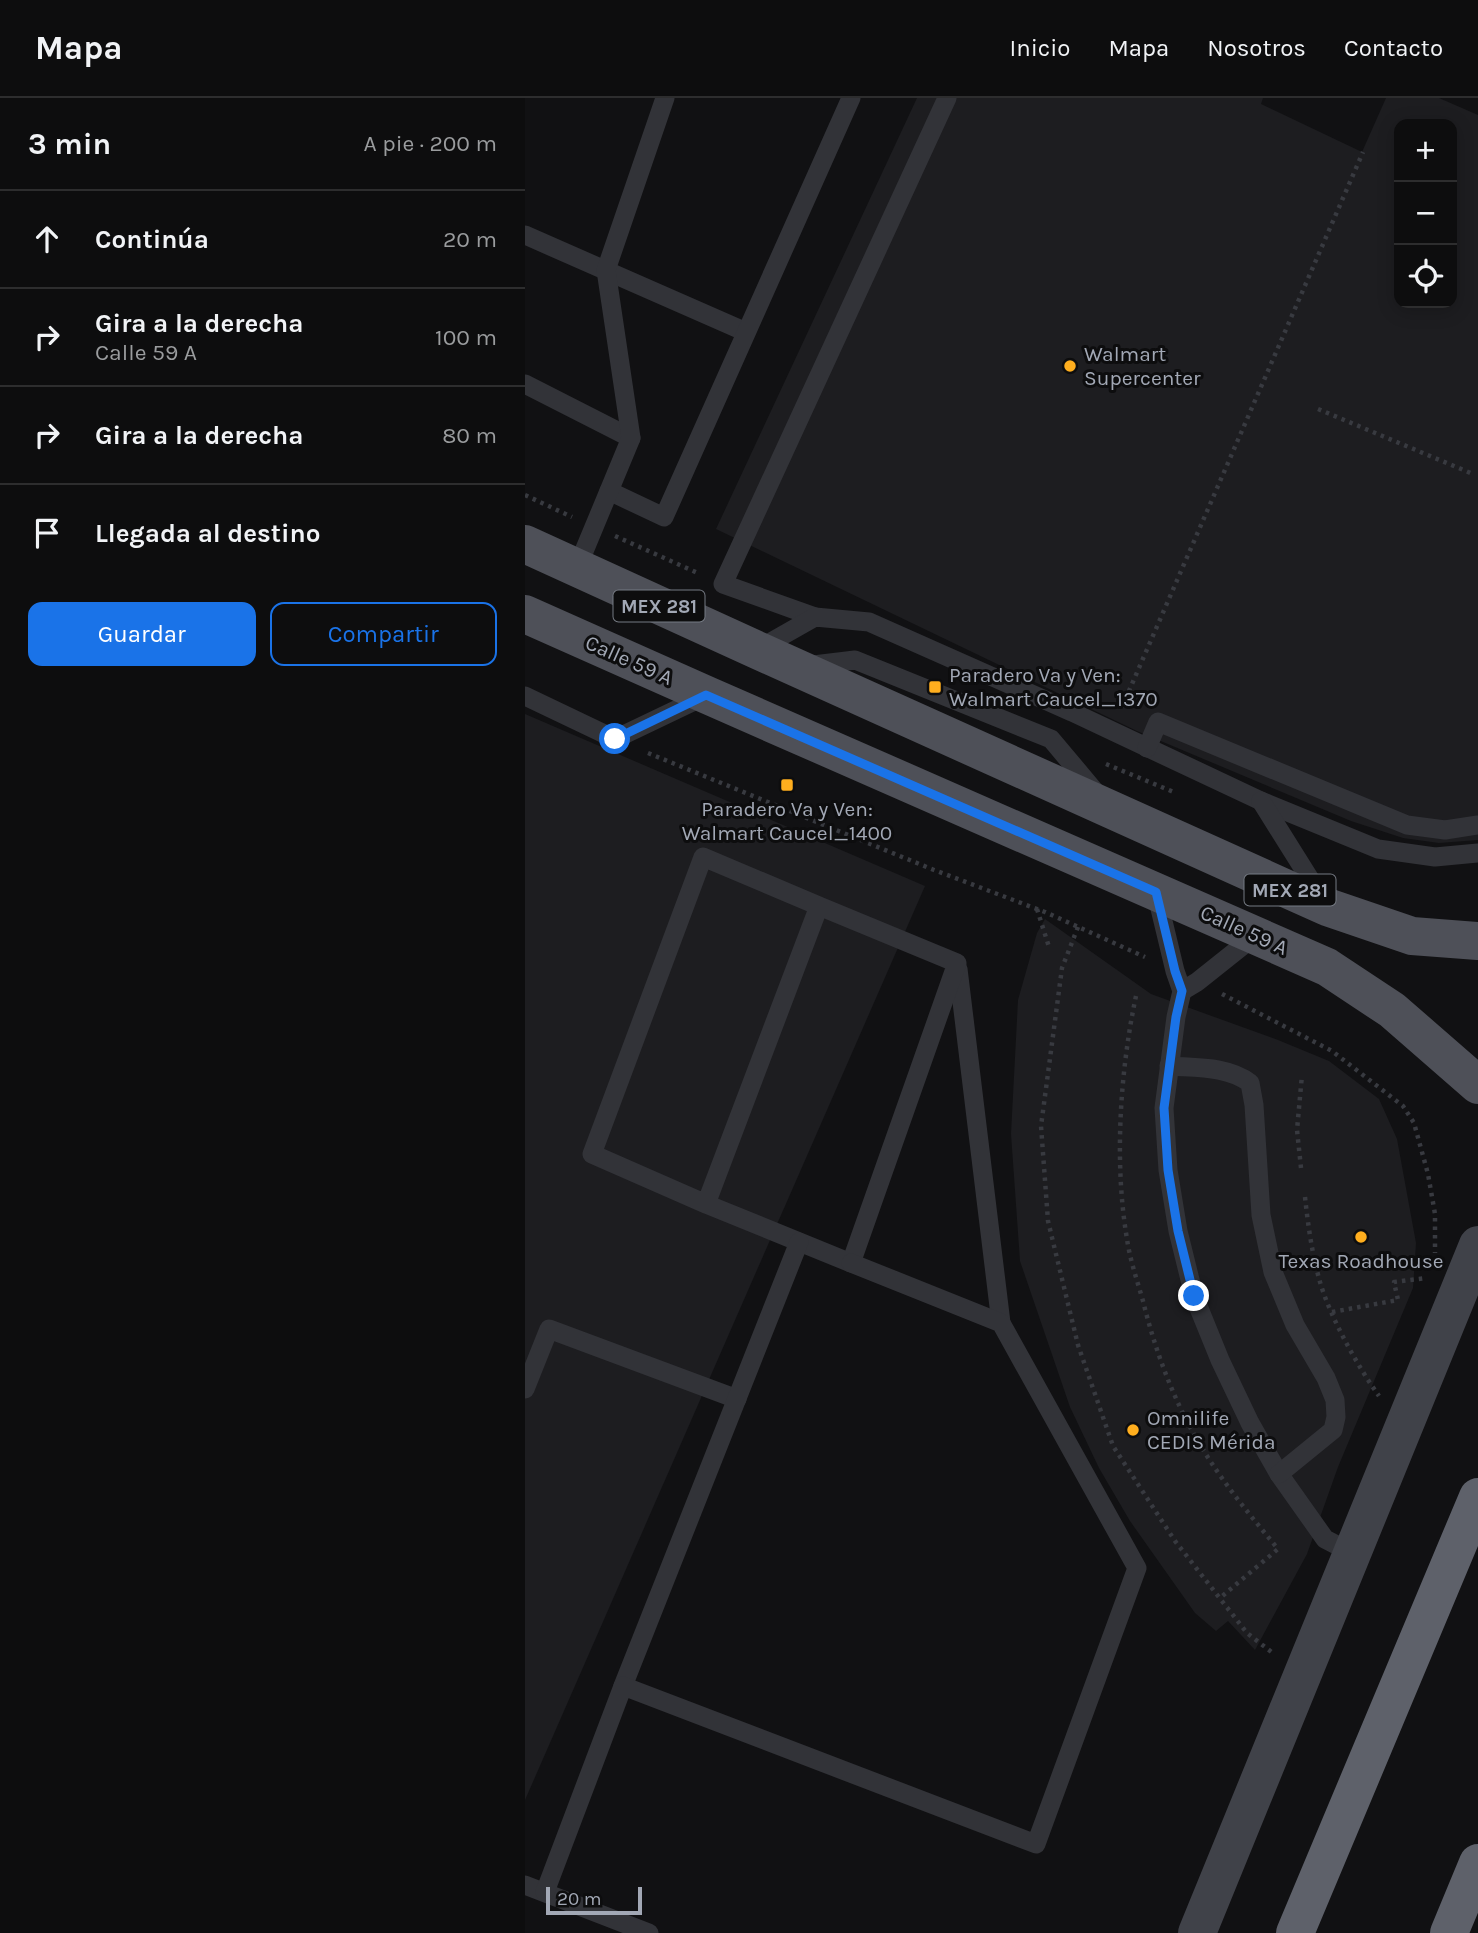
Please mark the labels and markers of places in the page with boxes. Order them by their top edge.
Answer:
place label: Walmart Supercenter [1084,342,1201,390]
marker: Walmart Supercenter [1062,358,1078,374]
place label: Paradero Va y Ven: Walmart Caucel_1370 [949,663,1158,711]
marker: Paradero Va y Ven: Walmart Caucel_1370 [927,679,943,695]
marker: Paradero Va y Ven: Walmart Caucel_1400 [779,777,795,793]
place label: Paradero Va y Ven: Walmart Caucel_1400 [682,797,892,845]
marker: Texas Roadhouse [1353,1229,1369,1245]
place label: Texas Roadhouse [1278,1249,1444,1273]
place label: Omnilife CEDIS Mérida [1147,1406,1276,1454]
marker: Omnilife CEDIS Mérida [1125,1422,1141,1438]

